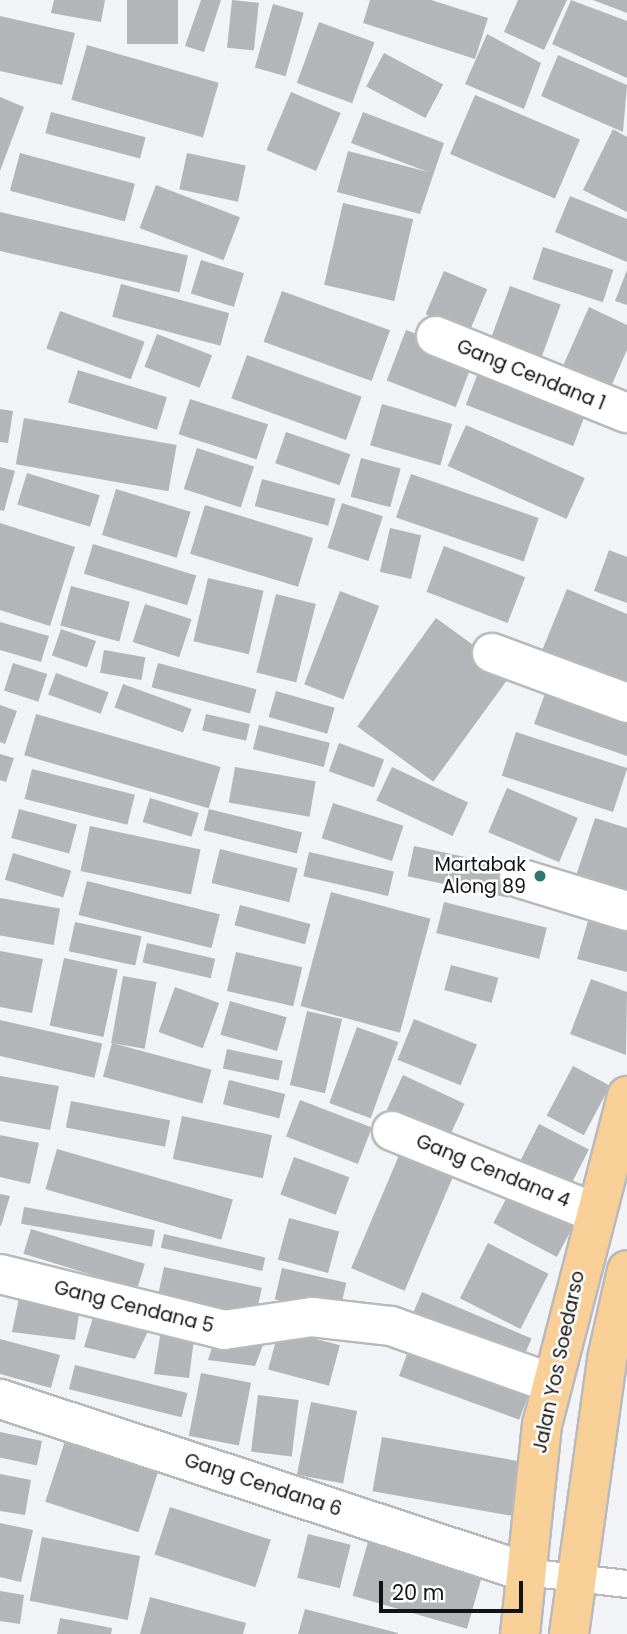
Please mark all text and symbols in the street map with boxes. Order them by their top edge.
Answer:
street label: Gang Cendana 1 [453,335,609,415]
place label: Martabak Along 89 [434,854,526,898]
marker: Martabak Along 89 [532,868,548,884]
street label: Gang Cendana 4 [413,1130,573,1212]
street label: Jalan Yos Soedarso [529,1269,589,1455]
street label: Gang Cendana 5 [52,1276,216,1338]
street label: Gang Cendana 6 [181,1449,345,1521]
scale bar [382,1568,526,1612]
text: 20 m [392,1578,445,1607]

